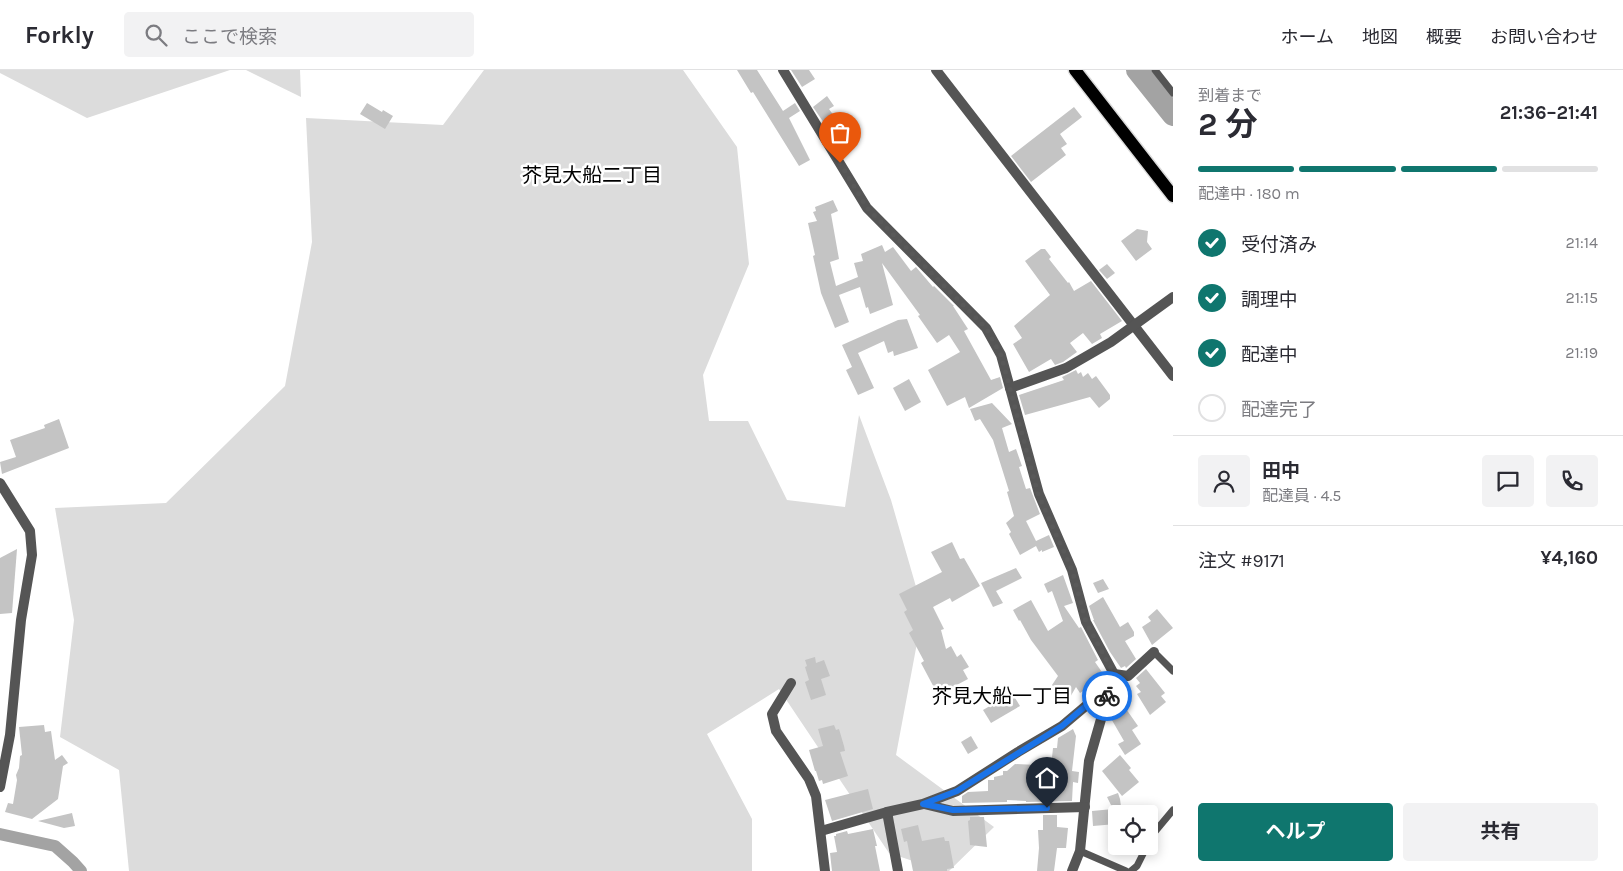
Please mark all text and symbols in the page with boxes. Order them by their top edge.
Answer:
search box [124,12,474,57]
text: Forkly [25,21,94,49]
icon: search [142,21,170,49]
text: ここで検索 [182,26,277,48]
text: ホーム [1281,26,1334,48]
text: 地図 [1362,26,1398,48]
text: 概要 [1426,26,1462,48]
text: お問い合わせ [1490,26,1598,48]
text: 到着まで [1198,86,1262,105]
text: 21:36–21:41 [1500,102,1598,124]
text: 2 分 [1198,106,1257,143]
pin [819,112,861,163]
icon: bag [826,119,854,147]
district label: 芥見大船二丁目 [522,164,662,187]
text: 配達中 · 180 m [1198,184,1300,203]
icon: check [1198,229,1226,257]
text: 21:14 [1566,233,1598,252]
text: 受付済み [1241,234,1317,256]
icon: check [1198,284,1226,312]
text: 21:15 [1565,288,1598,307]
text: 調理中 [1241,289,1298,311]
icon: check [1198,339,1226,367]
text: 21:19 [1565,343,1598,362]
text: 配達中 [1241,344,1298,366]
text: 配達完了 [1241,399,1317,421]
button: person [1198,455,1250,507]
button: chat [1482,455,1534,507]
button: phone [1546,455,1598,507]
text: 田中 [1262,460,1300,482]
text: 配達員 · 4.5 [1262,486,1341,505]
text: ¥4,160 [1540,547,1598,569]
text: 注文 #9171 [1198,550,1285,572]
courier [1082,671,1132,721]
icon: bike [1093,682,1121,710]
district label: 芥見大船一丁目 [932,685,1072,708]
pin [1026,757,1068,808]
icon: home [1033,764,1061,792]
button: ヘルプ [1198,803,1393,861]
button: 共有 [1403,803,1598,861]
map controls [1108,805,1158,855]
button: locate [1108,805,1158,855]

